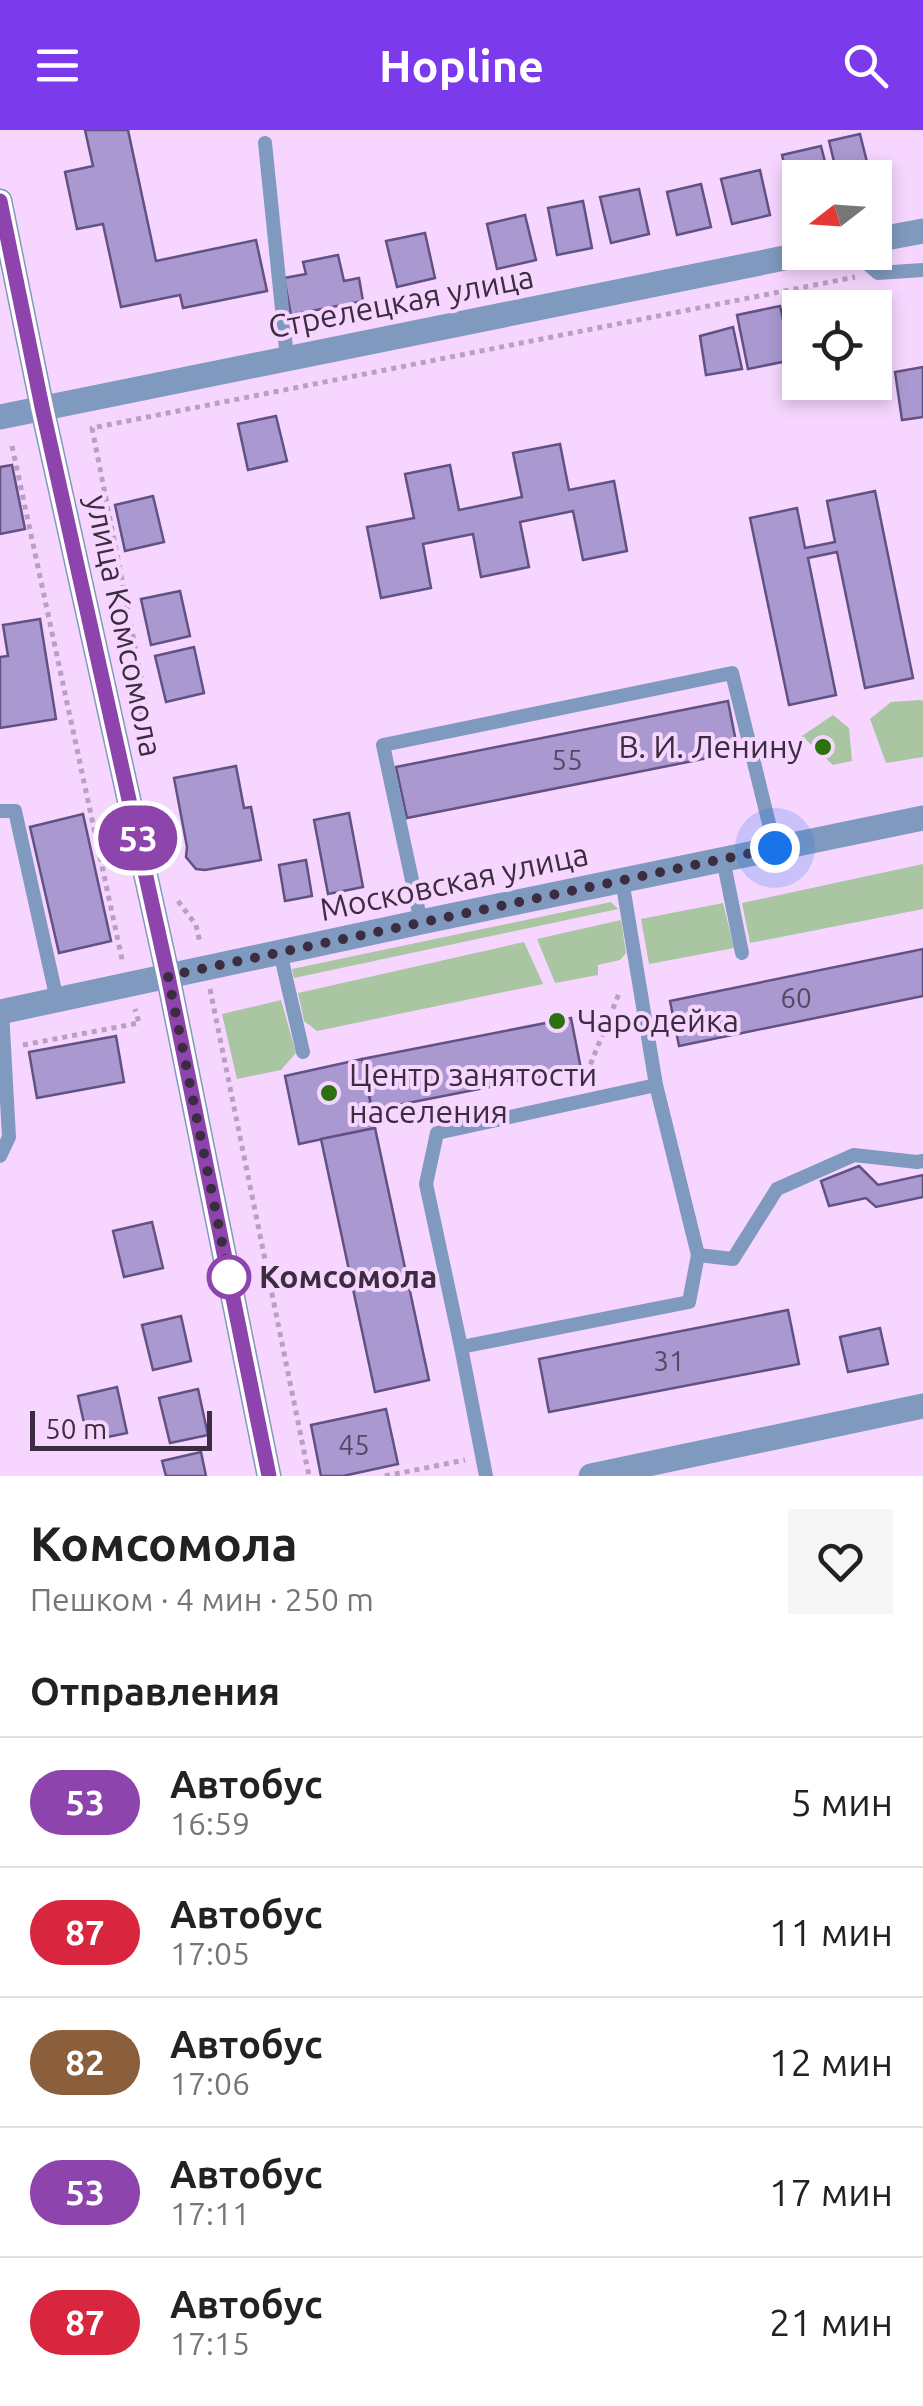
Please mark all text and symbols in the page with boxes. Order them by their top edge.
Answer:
icon: menu [30,38,85,93]
icon: search [838,38,893,93]
text: Hopline [379,40,544,91]
north arrow [782,160,892,270]
map controls [782,160,892,400]
street label: Стрелецкая улица [265,258,537,344]
button: locate [782,290,892,400]
street label: улица Комсомола [80,492,170,760]
place label: В. И. Ленину [618,728,803,764]
marker: В. И. Ленину [812,736,834,758]
house number: 55 [551,744,583,775]
line badge: 53 [93,806,183,870]
text: 53 [118,818,158,858]
your location [750,823,800,873]
street label: Московская улица [316,835,591,927]
house number: 60 [780,982,812,1013]
place label: Чародейка [577,1002,739,1038]
marker: Чародейка [546,1010,568,1032]
place label: Центр занятости населения [349,1056,597,1129]
marker: Центр занятости населения [318,1082,340,1104]
marker: Комсомола [208,1256,250,1298]
place label: Комсомола [259,1258,437,1294]
house number: 31 [653,1345,685,1376]
scale bar [30,1406,212,1450]
text: 50 m [45,1413,107,1444]
house number: 45 [338,1429,370,1460]
button: heart [788,1509,893,1614]
text: Комсомола [30,1516,298,1570]
text: Пешком · 4 мин · 250 m [30,1581,374,1617]
text: Отправления [30,1670,280,1712]
text: Автобус [170,1763,323,1805]
text: 5 мин [791,1781,893,1823]
text: 53 [65,1782,105,1822]
text: 16:59 [170,1805,250,1841]
text: Автобус [170,1893,323,1935]
text: 11 мин [769,1911,893,1953]
text: 87 [65,1912,105,1952]
text: 17:05 [170,1935,250,1971]
text: Автобус [170,2023,323,2065]
text: 12 мин [769,2041,893,2083]
text: 82 [65,2042,105,2082]
text: 17:06 [170,2065,250,2101]
text: Автобус [170,2153,323,2195]
text: 17 мин [769,2171,893,2213]
text: 53 [65,2172,105,2212]
text: 17:11 [170,2195,250,2231]
text: Автобус [170,2283,323,2325]
text: 21 мин [769,2301,893,2343]
text: 87 [65,2302,105,2342]
text: 17:15 [170,2325,250,2361]

